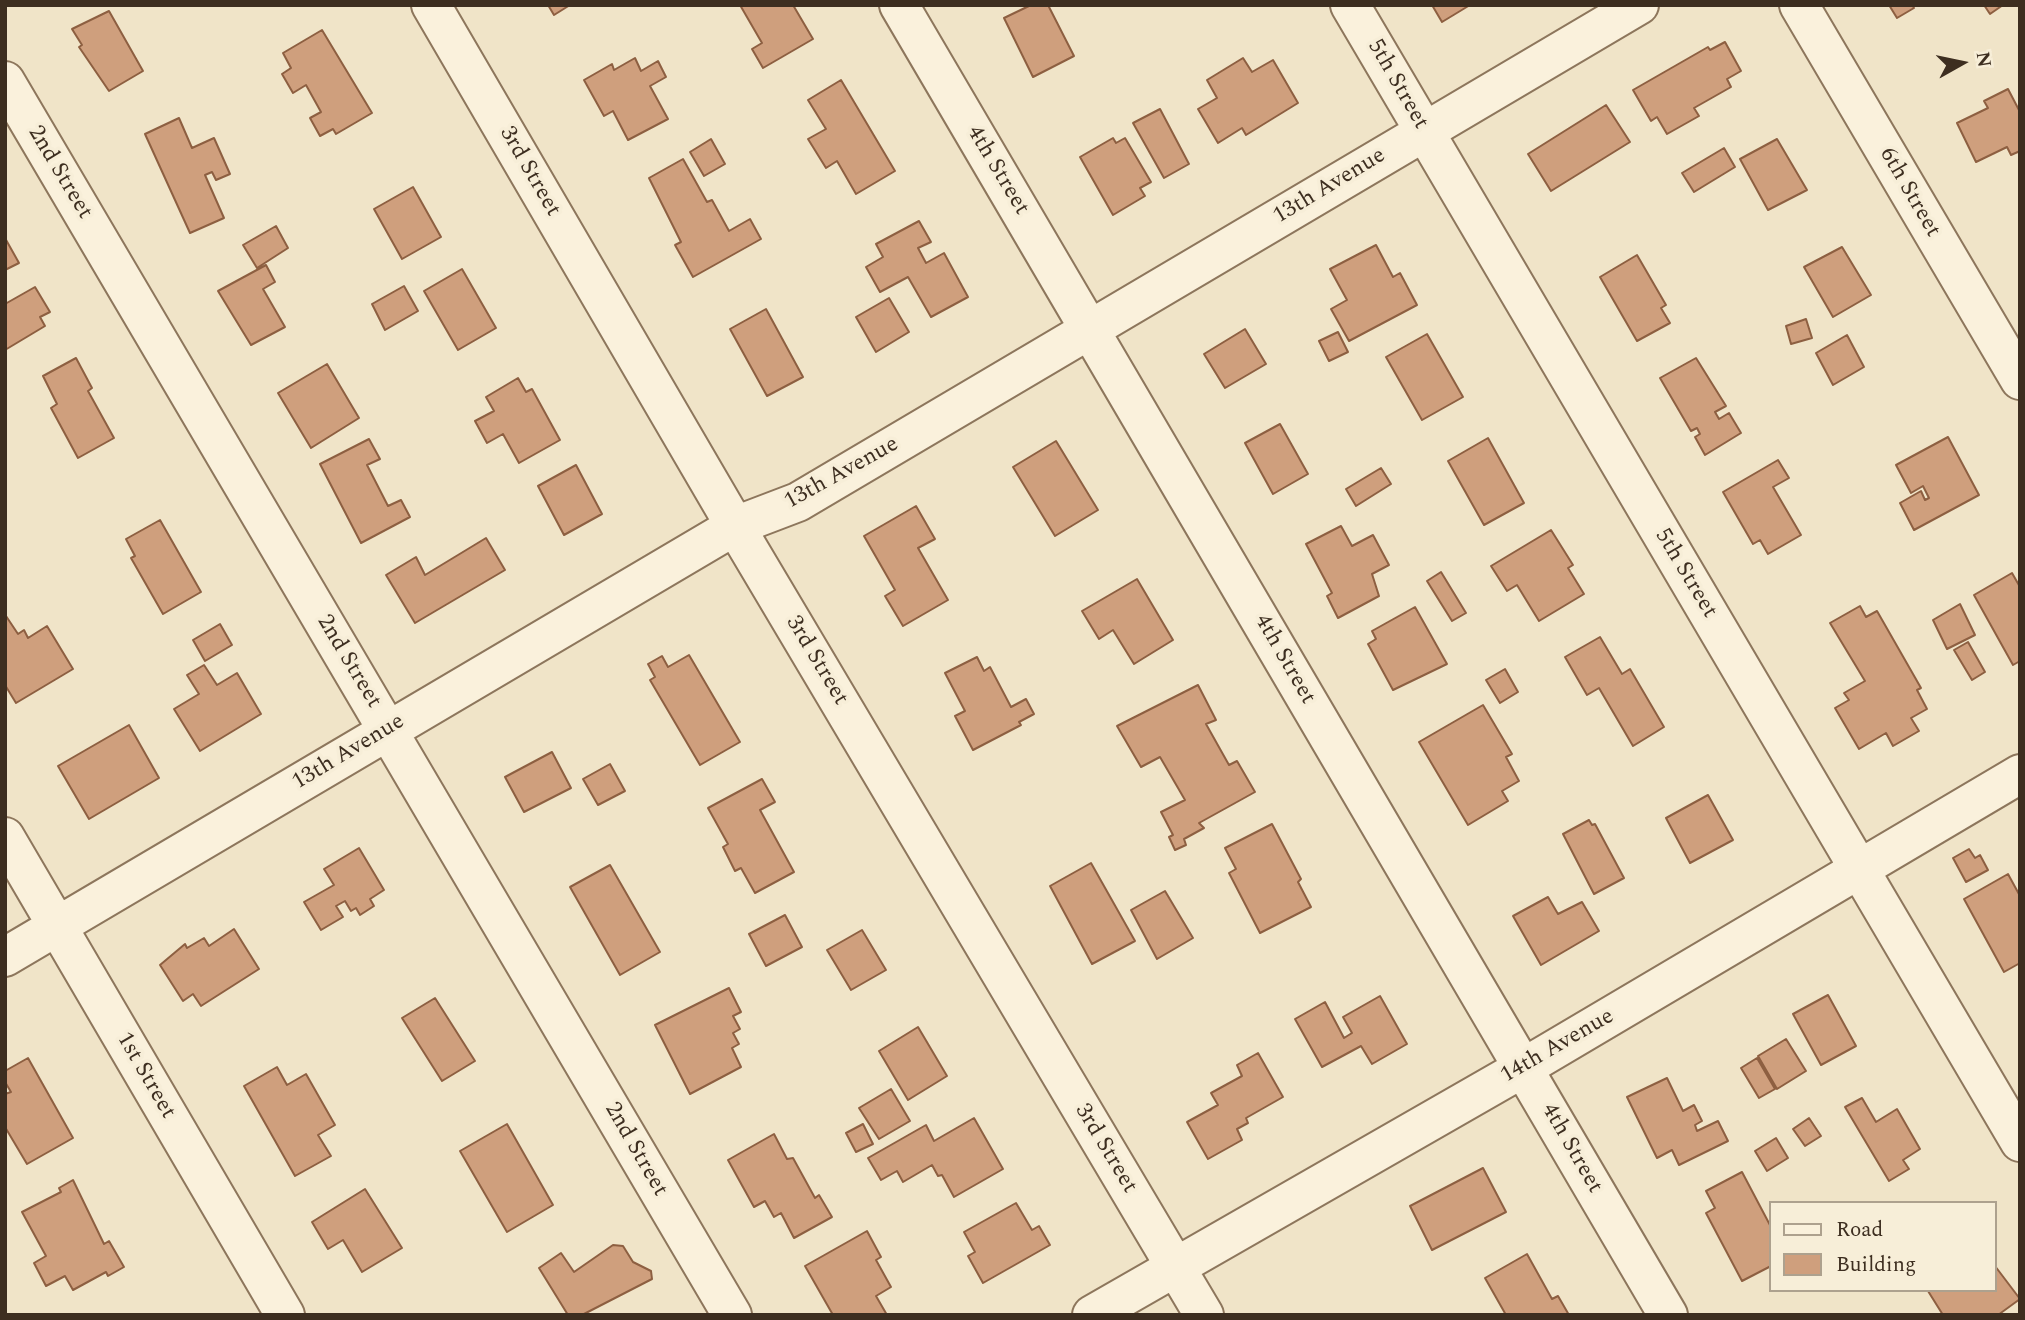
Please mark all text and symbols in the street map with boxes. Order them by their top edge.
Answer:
north arrow [1927,28,1997,98]
street label: 5th Street [1360,35,1434,135]
text: N [1968,50,1999,70]
street label: 2nd Street [20,121,98,225]
street label: 4th Street [960,121,1034,221]
street label: 3rd Street [492,122,566,222]
street label: 13th Avenue [1269,143,1391,231]
street label: 6th Street [1872,143,1946,243]
street label: 13th Avenue [780,431,904,517]
street label: 5th Street [1648,524,1722,624]
street label: 2nd Street [309,610,387,714]
street label: 4th Street [1247,610,1321,710]
street label: 3rd Street [779,611,853,711]
street label: 13th Avenue [288,709,410,797]
street label: 14th Avenue [1496,1003,1620,1091]
street label: 1st Street [109,1028,181,1124]
street label: 2nd Street [597,1098,673,1202]
street label: 3rd Street [1068,1099,1142,1199]
street label: 4th Street [1534,1099,1608,1199]
legend [1770,1201,1997,1292]
text: Road [1836,1214,1883,1246]
text: Building [1836,1249,1916,1281]

